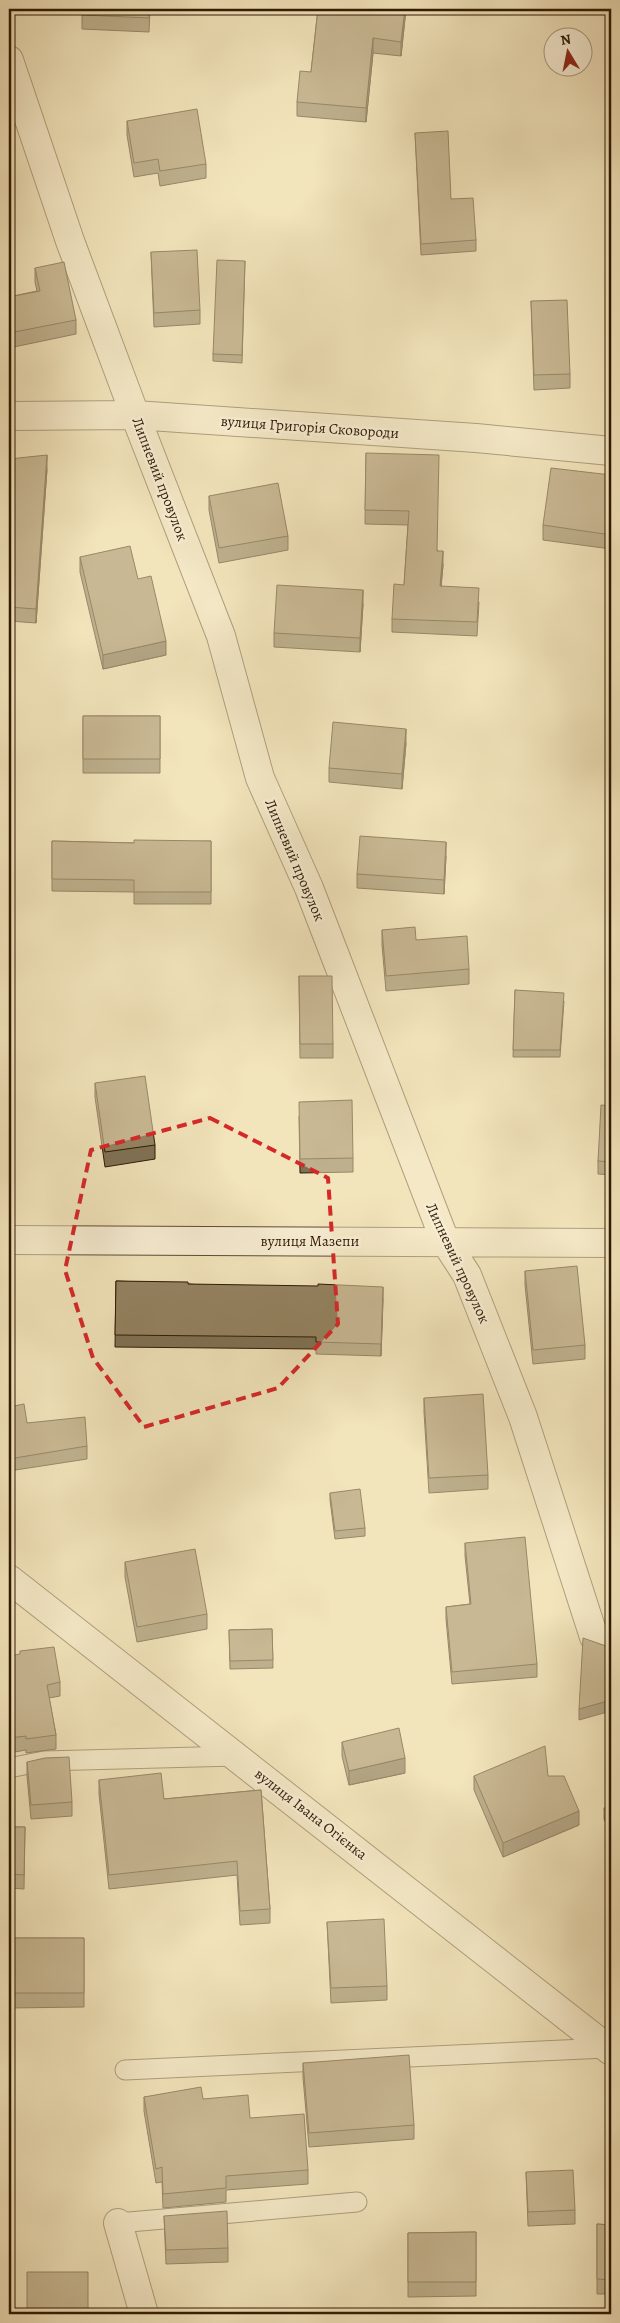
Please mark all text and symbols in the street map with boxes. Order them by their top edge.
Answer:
north arrow [542,28,592,78]
text: N [559,29,573,50]
street label: вулиця Григорія Сковороди [220,411,400,443]
street label: Липневий провулок [127,414,193,544]
street label: Липневий провулок [260,796,330,924]
street label: Липневий провулок [421,1199,495,1327]
street label: вулиця Мазепи [261,1231,360,1251]
street label: вулиця Івана Огієнка [251,1764,371,1864]

